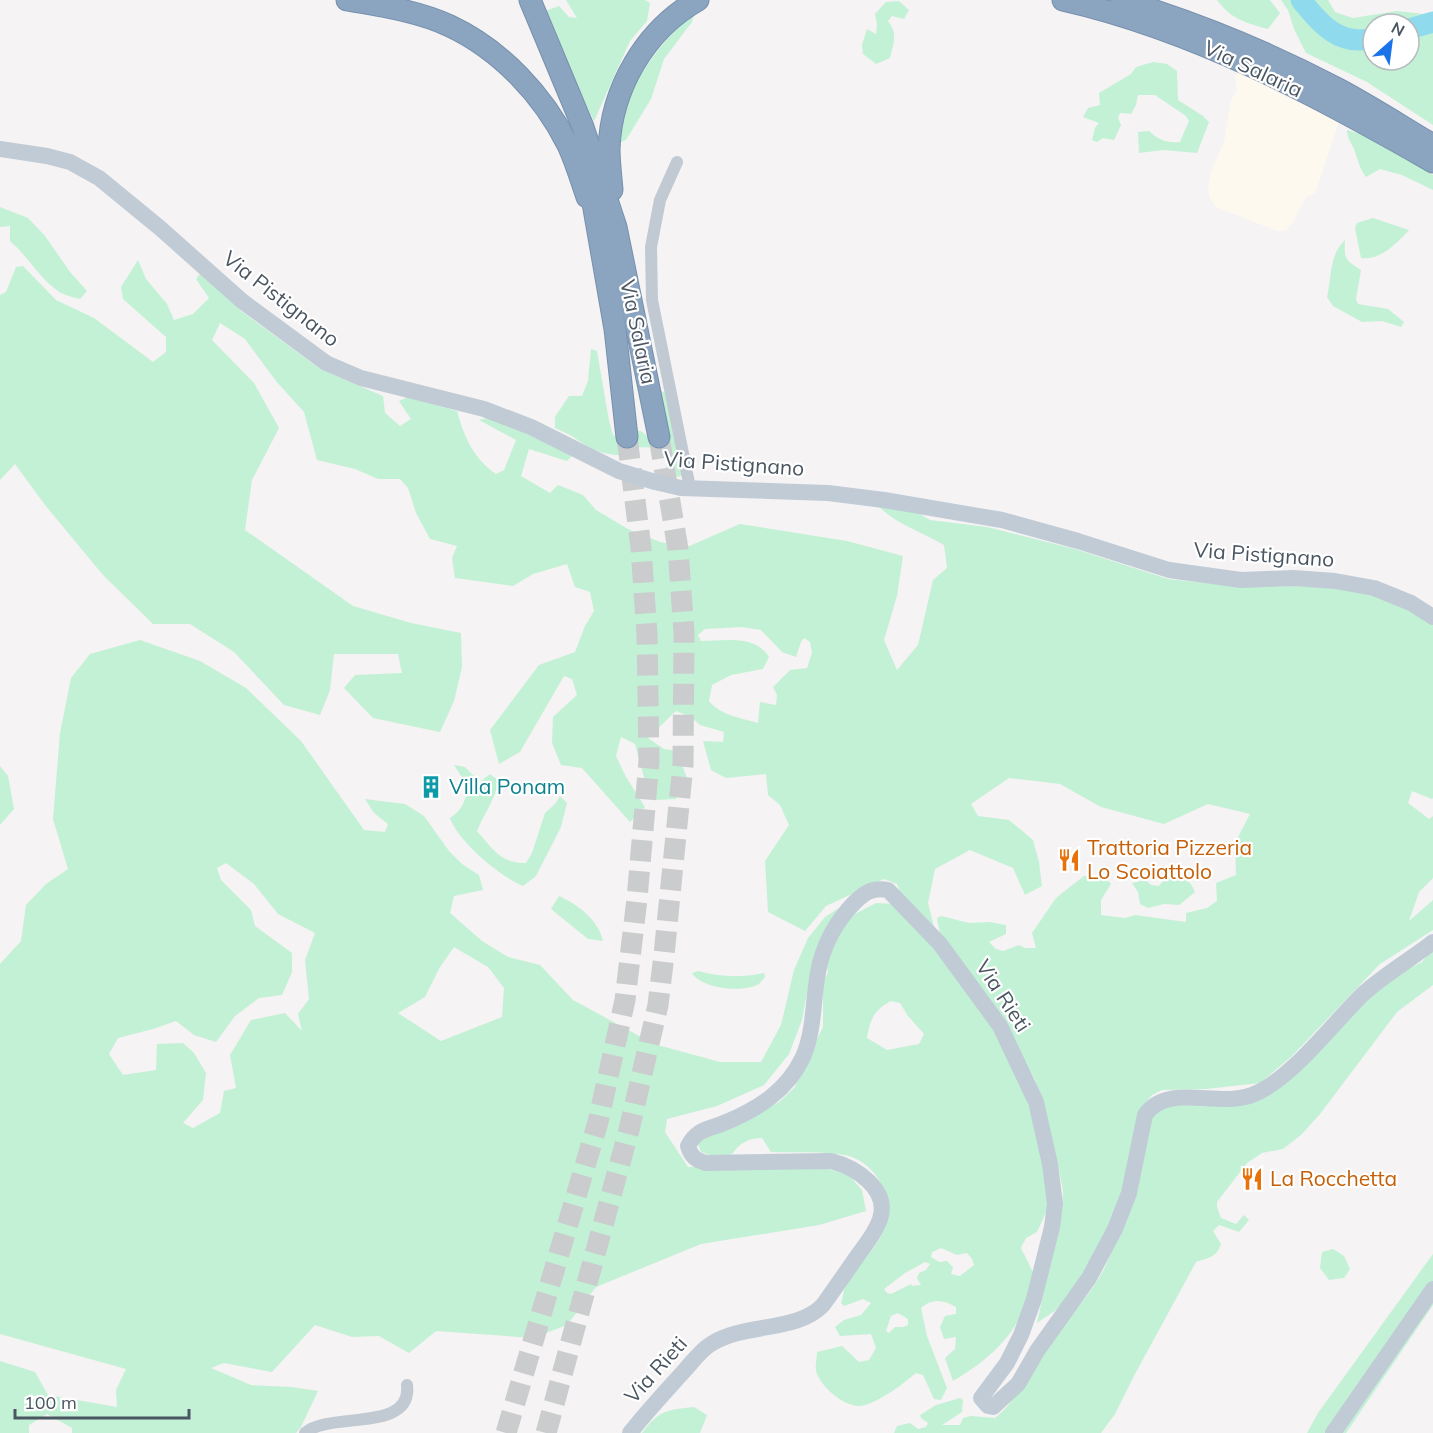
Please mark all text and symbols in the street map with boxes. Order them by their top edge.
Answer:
north arrow [1361,12,1421,72]
text: N [1388,17,1408,40]
street label: Via Salaria [1200,34,1307,102]
street label: Via Pistignano [218,245,345,352]
street label: Via Salaria [615,277,663,386]
street label: Via Pistignano [663,445,805,481]
street label: Via Pistignano [1193,536,1335,572]
place label: Villa Ponam [449,773,565,799]
building icon: Villa Ponam [418,774,444,800]
place label: Trattoria Pizzeria Lo Scoiattolo [1087,834,1252,884]
restaurant icon: Trattoria Pizzeria Lo Scoiattolo [1056,847,1082,873]
street label: Via Rieti [971,954,1037,1037]
place label: La Rocchetta [1270,1165,1397,1191]
restaurant icon: La Rocchetta [1239,1166,1265,1192]
street label: Via Rieti [618,1331,692,1408]
scale bar [15,1382,189,1420]
text: 100 m [24,1391,77,1414]

